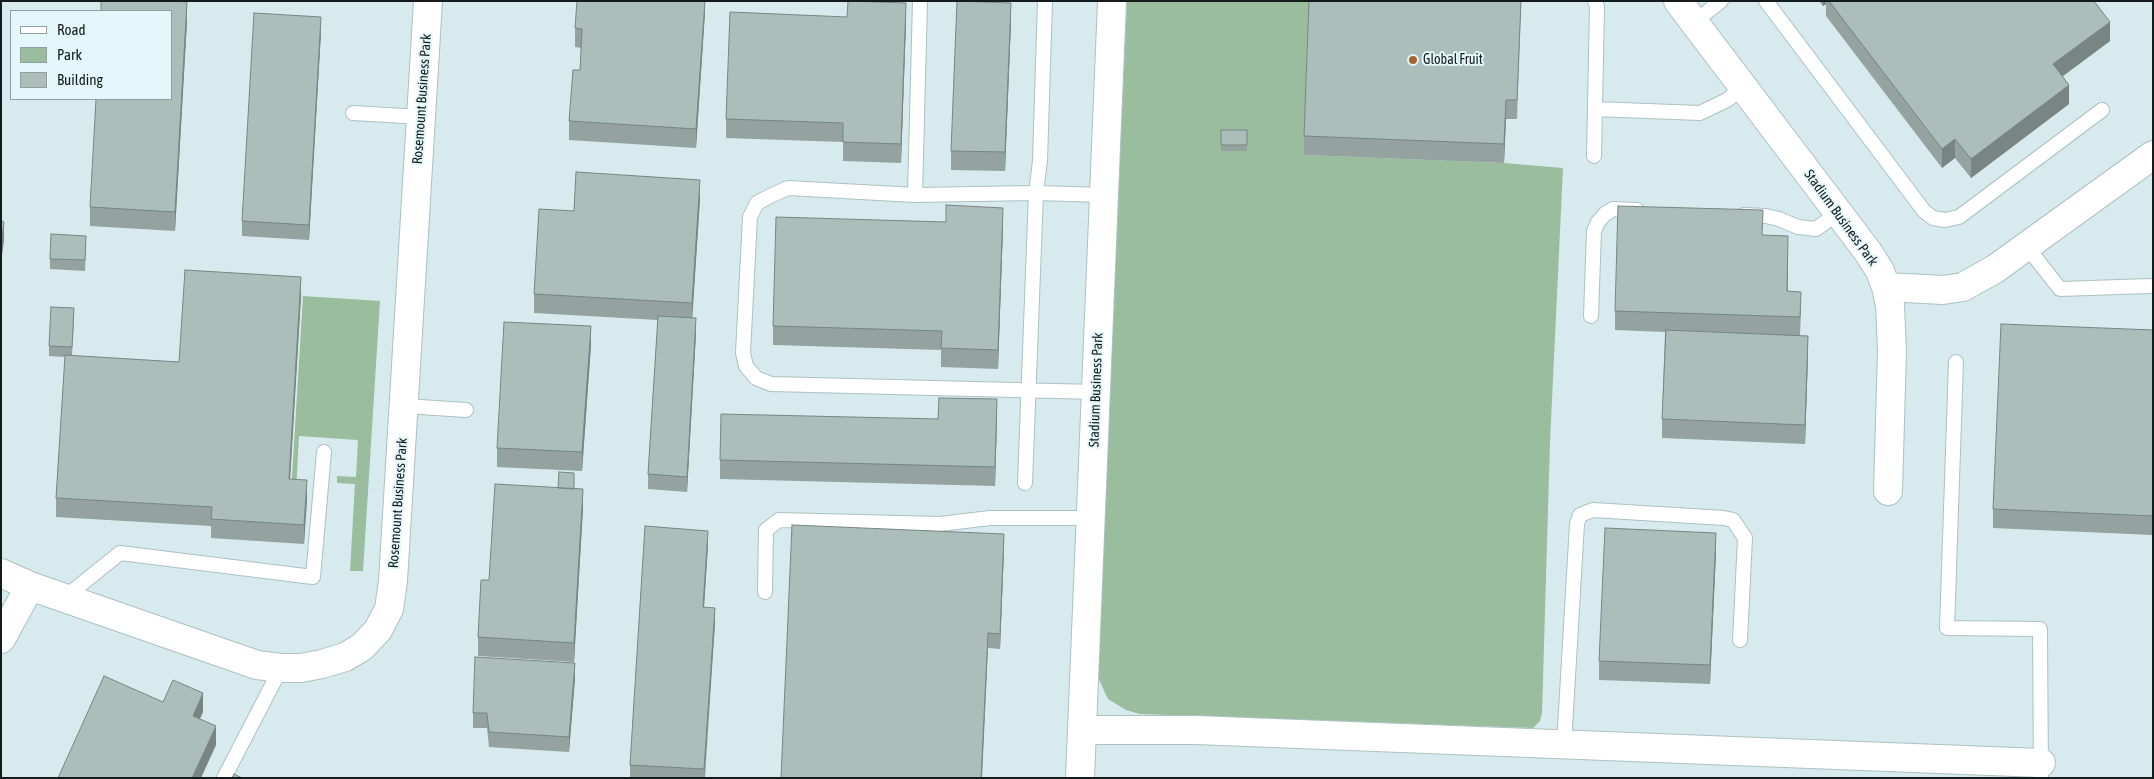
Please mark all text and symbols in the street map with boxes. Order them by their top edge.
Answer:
legend [10,10,172,100]
text: Road [57,21,86,38]
street label: Rosemount Business Park [409,33,435,165]
text: Park [57,46,82,63]
place label: Global Fruit [1423,52,1483,68]
marker: Global Fruit [1407,54,1419,66]
text: Building [57,71,103,88]
street label: Stadium Business Park [1800,167,1882,269]
street label: Stadium Business Park [1086,332,1106,448]
street label: Rosemount Business Park [385,437,411,569]

